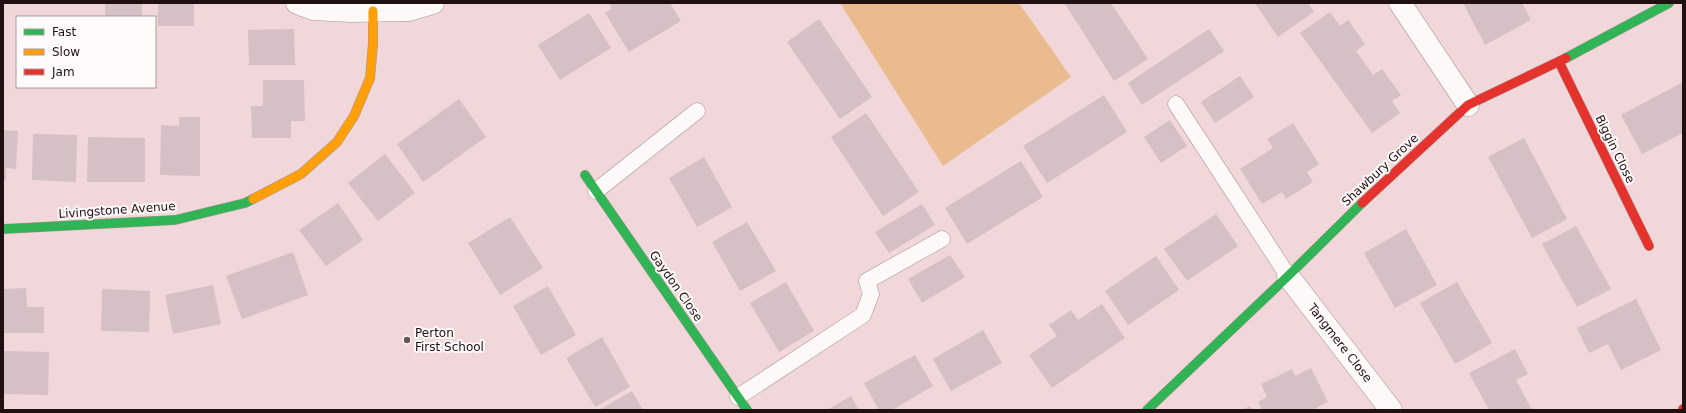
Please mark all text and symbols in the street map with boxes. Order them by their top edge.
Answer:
legend [16,16,156,88]
text: Fast [52,25,76,39]
text: Slow [52,45,80,59]
text: Jam [51,65,75,79]
street label: Biggin Close [1592,113,1638,185]
street label: Shawbury Grove [1339,131,1421,209]
street label: Livingstone Avenue [58,199,176,221]
street label: Gaydon Close [647,248,705,324]
street label: Tangmere Close [1304,300,1375,385]
place label: Perton First School [415,326,484,354]
marker: Perton First School [402,335,412,345]

